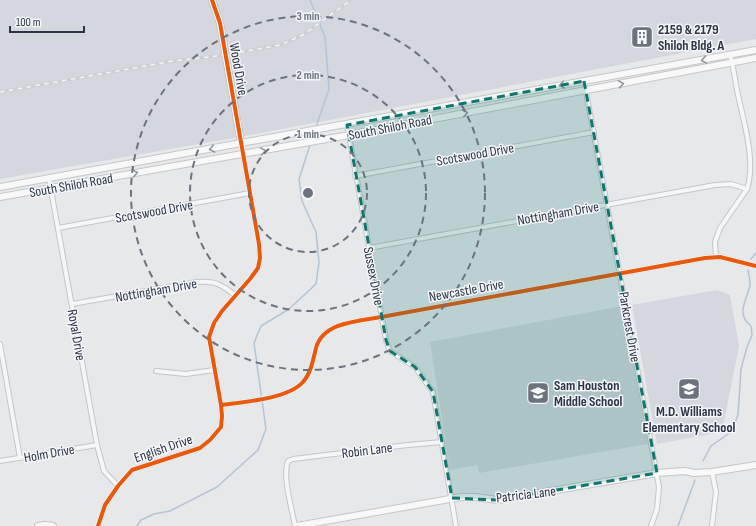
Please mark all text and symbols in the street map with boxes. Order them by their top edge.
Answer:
scale bar [10,8,84,34]
text: 3 min [297,9,319,24]
text: 100 m [16,15,41,30]
place label: 2159 & 2179 Shiloh Bldg. A [658,21,725,54]
building icon: 2159 & 2179 Shiloh Bldg. A [629,24,655,50]
street label: Wood Drive [226,42,251,97]
one-way arrow [701,55,707,64]
text: 2 min [297,68,319,83]
one-way arrow [559,80,565,89]
one-way arrow [617,80,624,89]
one-way arrow [462,109,468,118]
street label: South Shiloh Road [347,111,433,144]
text: 1 min [297,127,319,142]
street label: Scotswood Drive [435,139,515,170]
one-way arrow [209,144,215,152]
one-way arrow [260,147,266,155]
street label: South Shiloh Road [28,170,114,201]
one-way arrow [132,170,138,178]
centre of rings [301,186,315,200]
street label: Scotswood Drive [114,196,194,227]
street label: Nottingham Drive [516,198,600,229]
street label: Sussex Drive [360,245,387,307]
street label: Nottingham Drive [114,275,198,306]
street label: Newcastle Drive [427,276,505,305]
street label: Parkcrest Drive [615,291,644,364]
street label: Royal Drive [64,308,89,362]
school or university icon: M.D. Williams Elementary School [676,376,702,402]
place label: Sam Houston Middle School [554,377,623,410]
school or university icon: Sam Houston Middle School [525,380,551,406]
place label: M.D. Williams Elementary School [643,403,736,436]
street label: English Drive [132,431,195,466]
street label: Robin Lane [341,439,393,462]
street label: Holm Drive [22,441,76,466]
street label: Patricia Lane [495,482,557,507]

